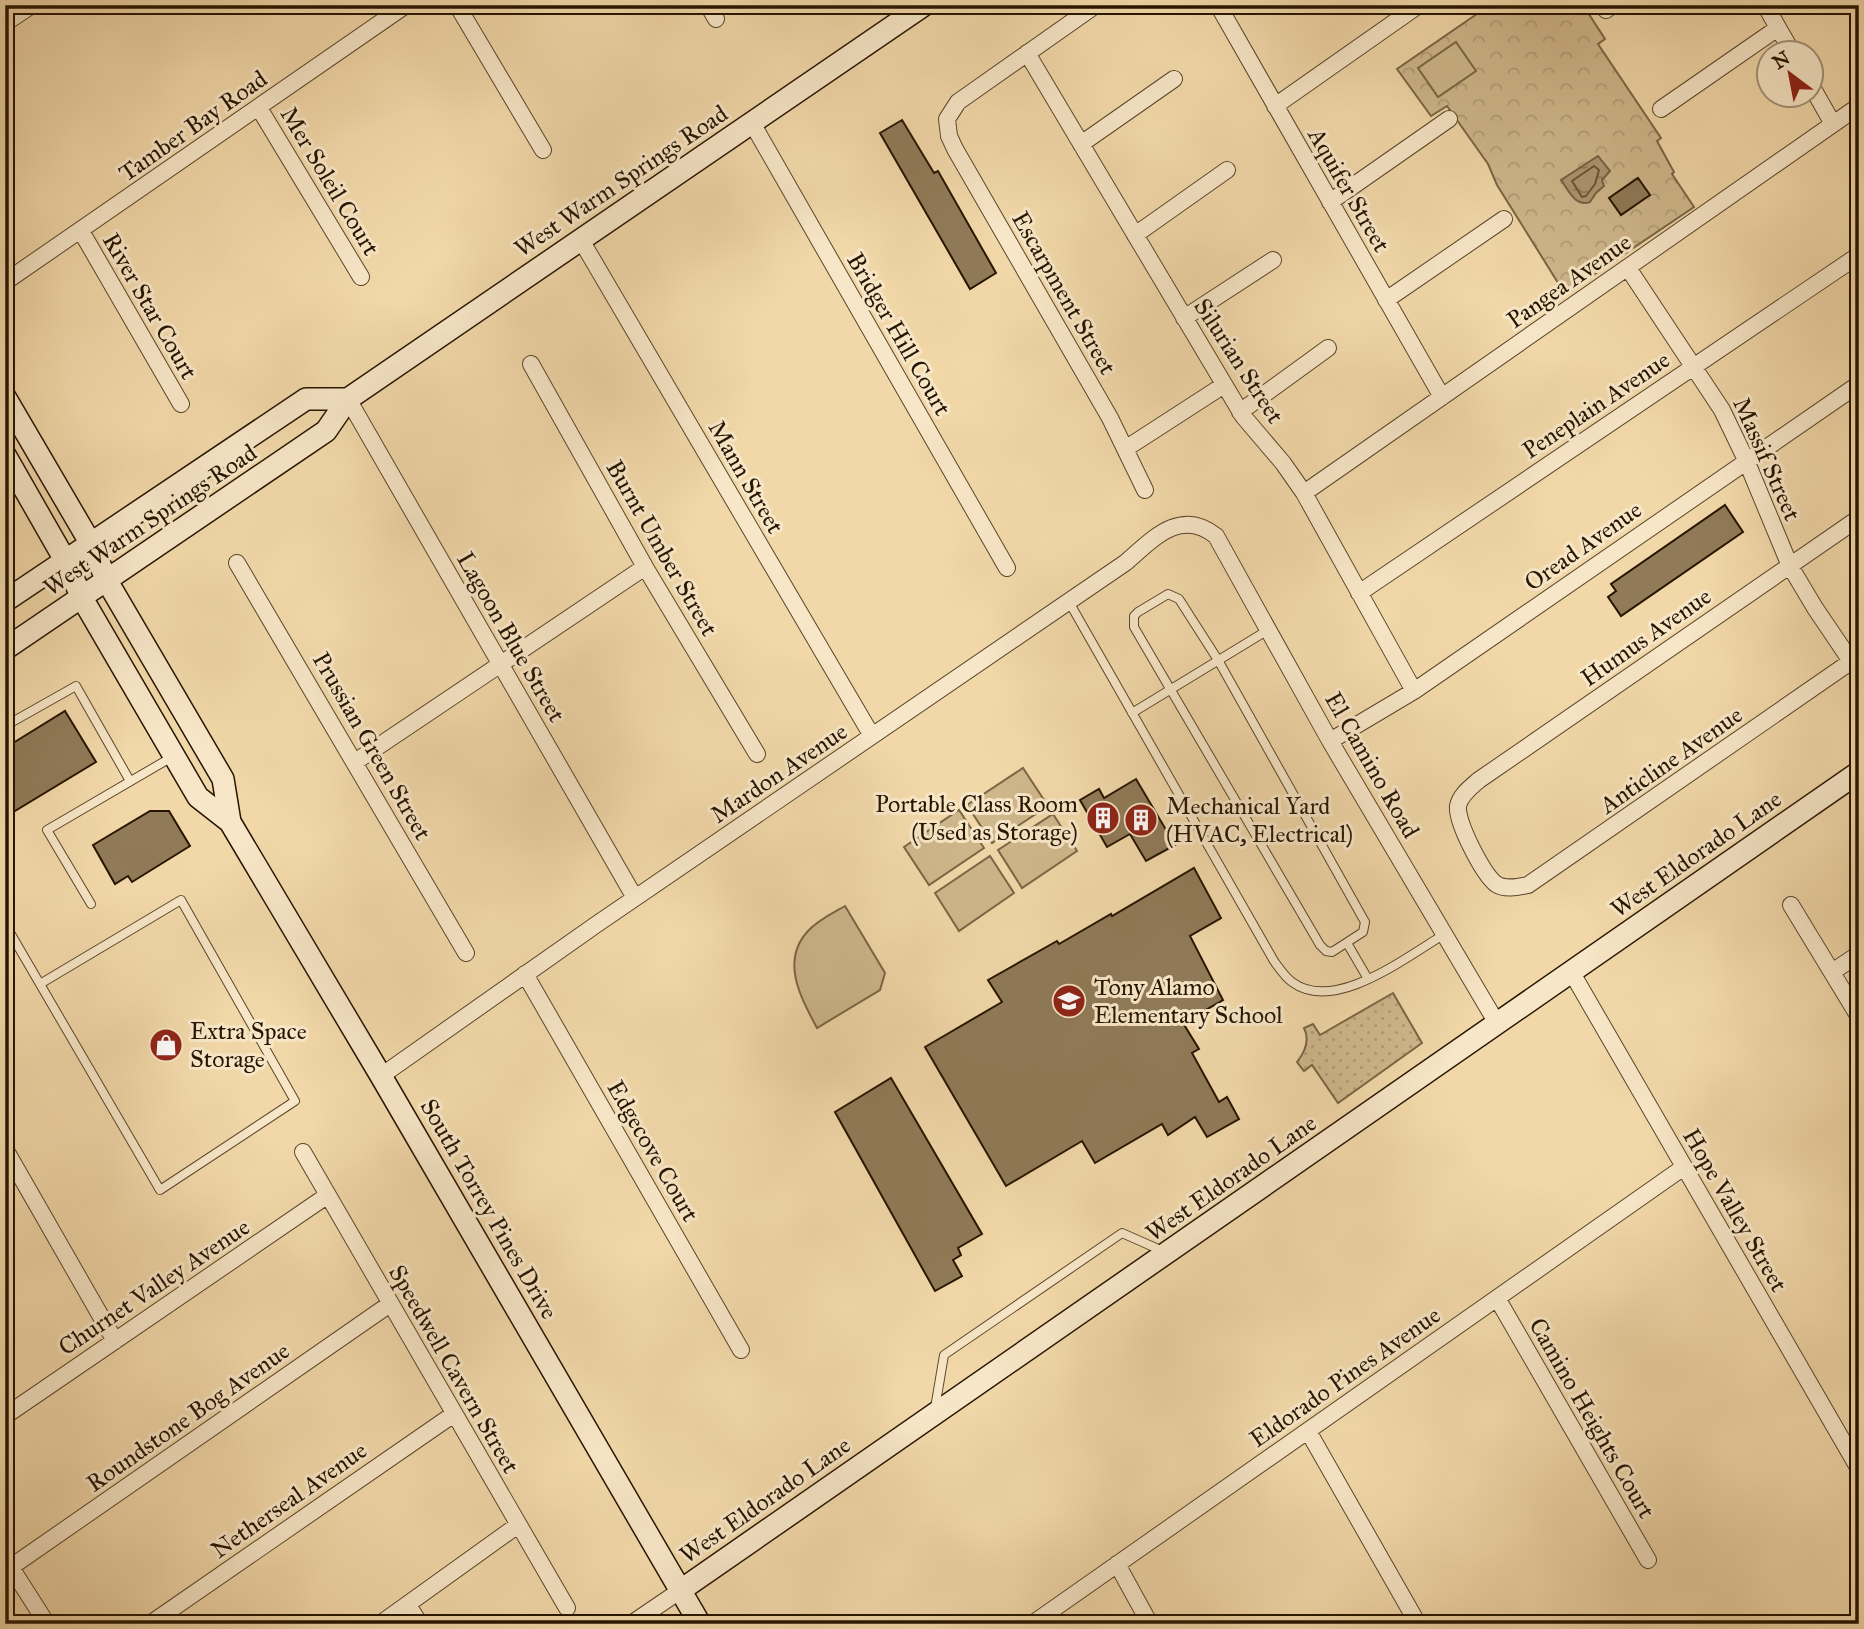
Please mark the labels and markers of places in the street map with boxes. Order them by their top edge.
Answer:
place label: Portable Class Room (Used as Storage) [875,789,1078,847]
place label: Mechanical Yard (HVAC, Electrical) [1166,791,1353,849]
building icon: Portable Class Room (Used as Storage) [1084,799,1122,837]
building icon: Mechanical Yard (HVAC, Electrical) [1122,801,1160,839]
place label: Tony Alamo Elementary School [1094,972,1283,1030]
school or university icon: Tony Alamo Elementary School [1050,982,1088,1020]
place label: Extra Space Storage [190,1016,307,1074]
shop icon: Extra Space Storage [147,1026,185,1064]

